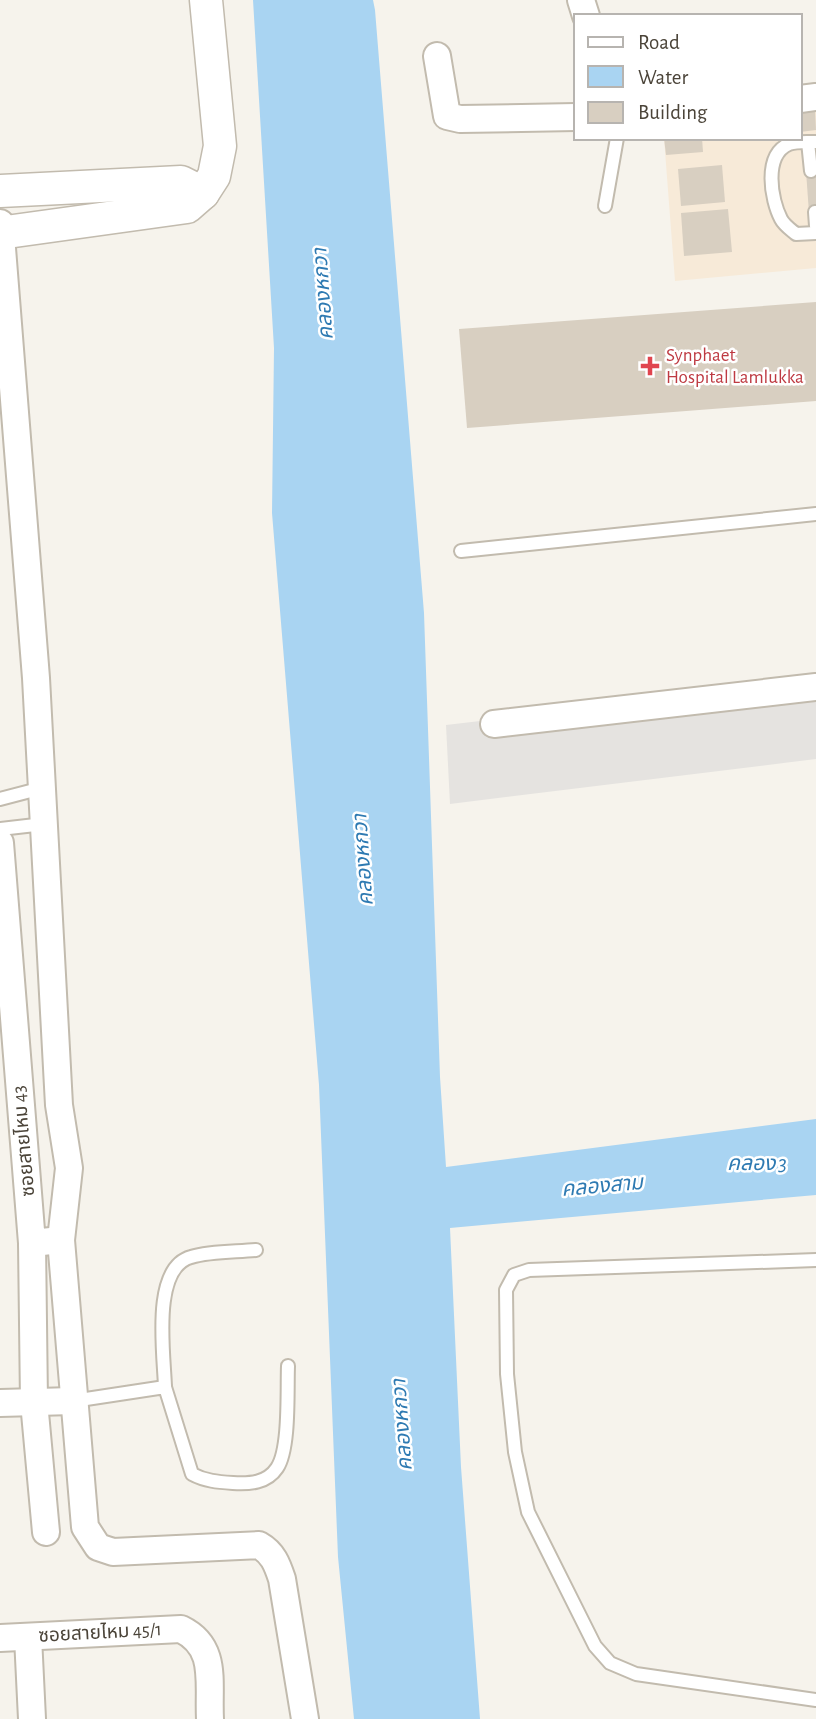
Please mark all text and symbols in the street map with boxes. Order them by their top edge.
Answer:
legend [574,14,802,140]
text: Road [638,32,680,53]
text: Water [638,67,688,88]
text: Building [638,102,708,123]
water label: คลองหกวา [309,246,337,341]
place label: Synphaet Hospital Lamlukka [666,346,804,387]
marker: Synphaet Hospital Lamlukka [640,356,660,376]
water label: คลองหกวา [349,812,377,907]
street label: ซอยสายไหม 43 [9,1085,38,1197]
water label: คลอง 3 [727,1153,787,1174]
water label: คลองสาม [560,1172,646,1200]
water label: คลองหกวา [388,1377,416,1472]
street label: ซอยสายไหม 45/1 [38,1619,162,1646]

